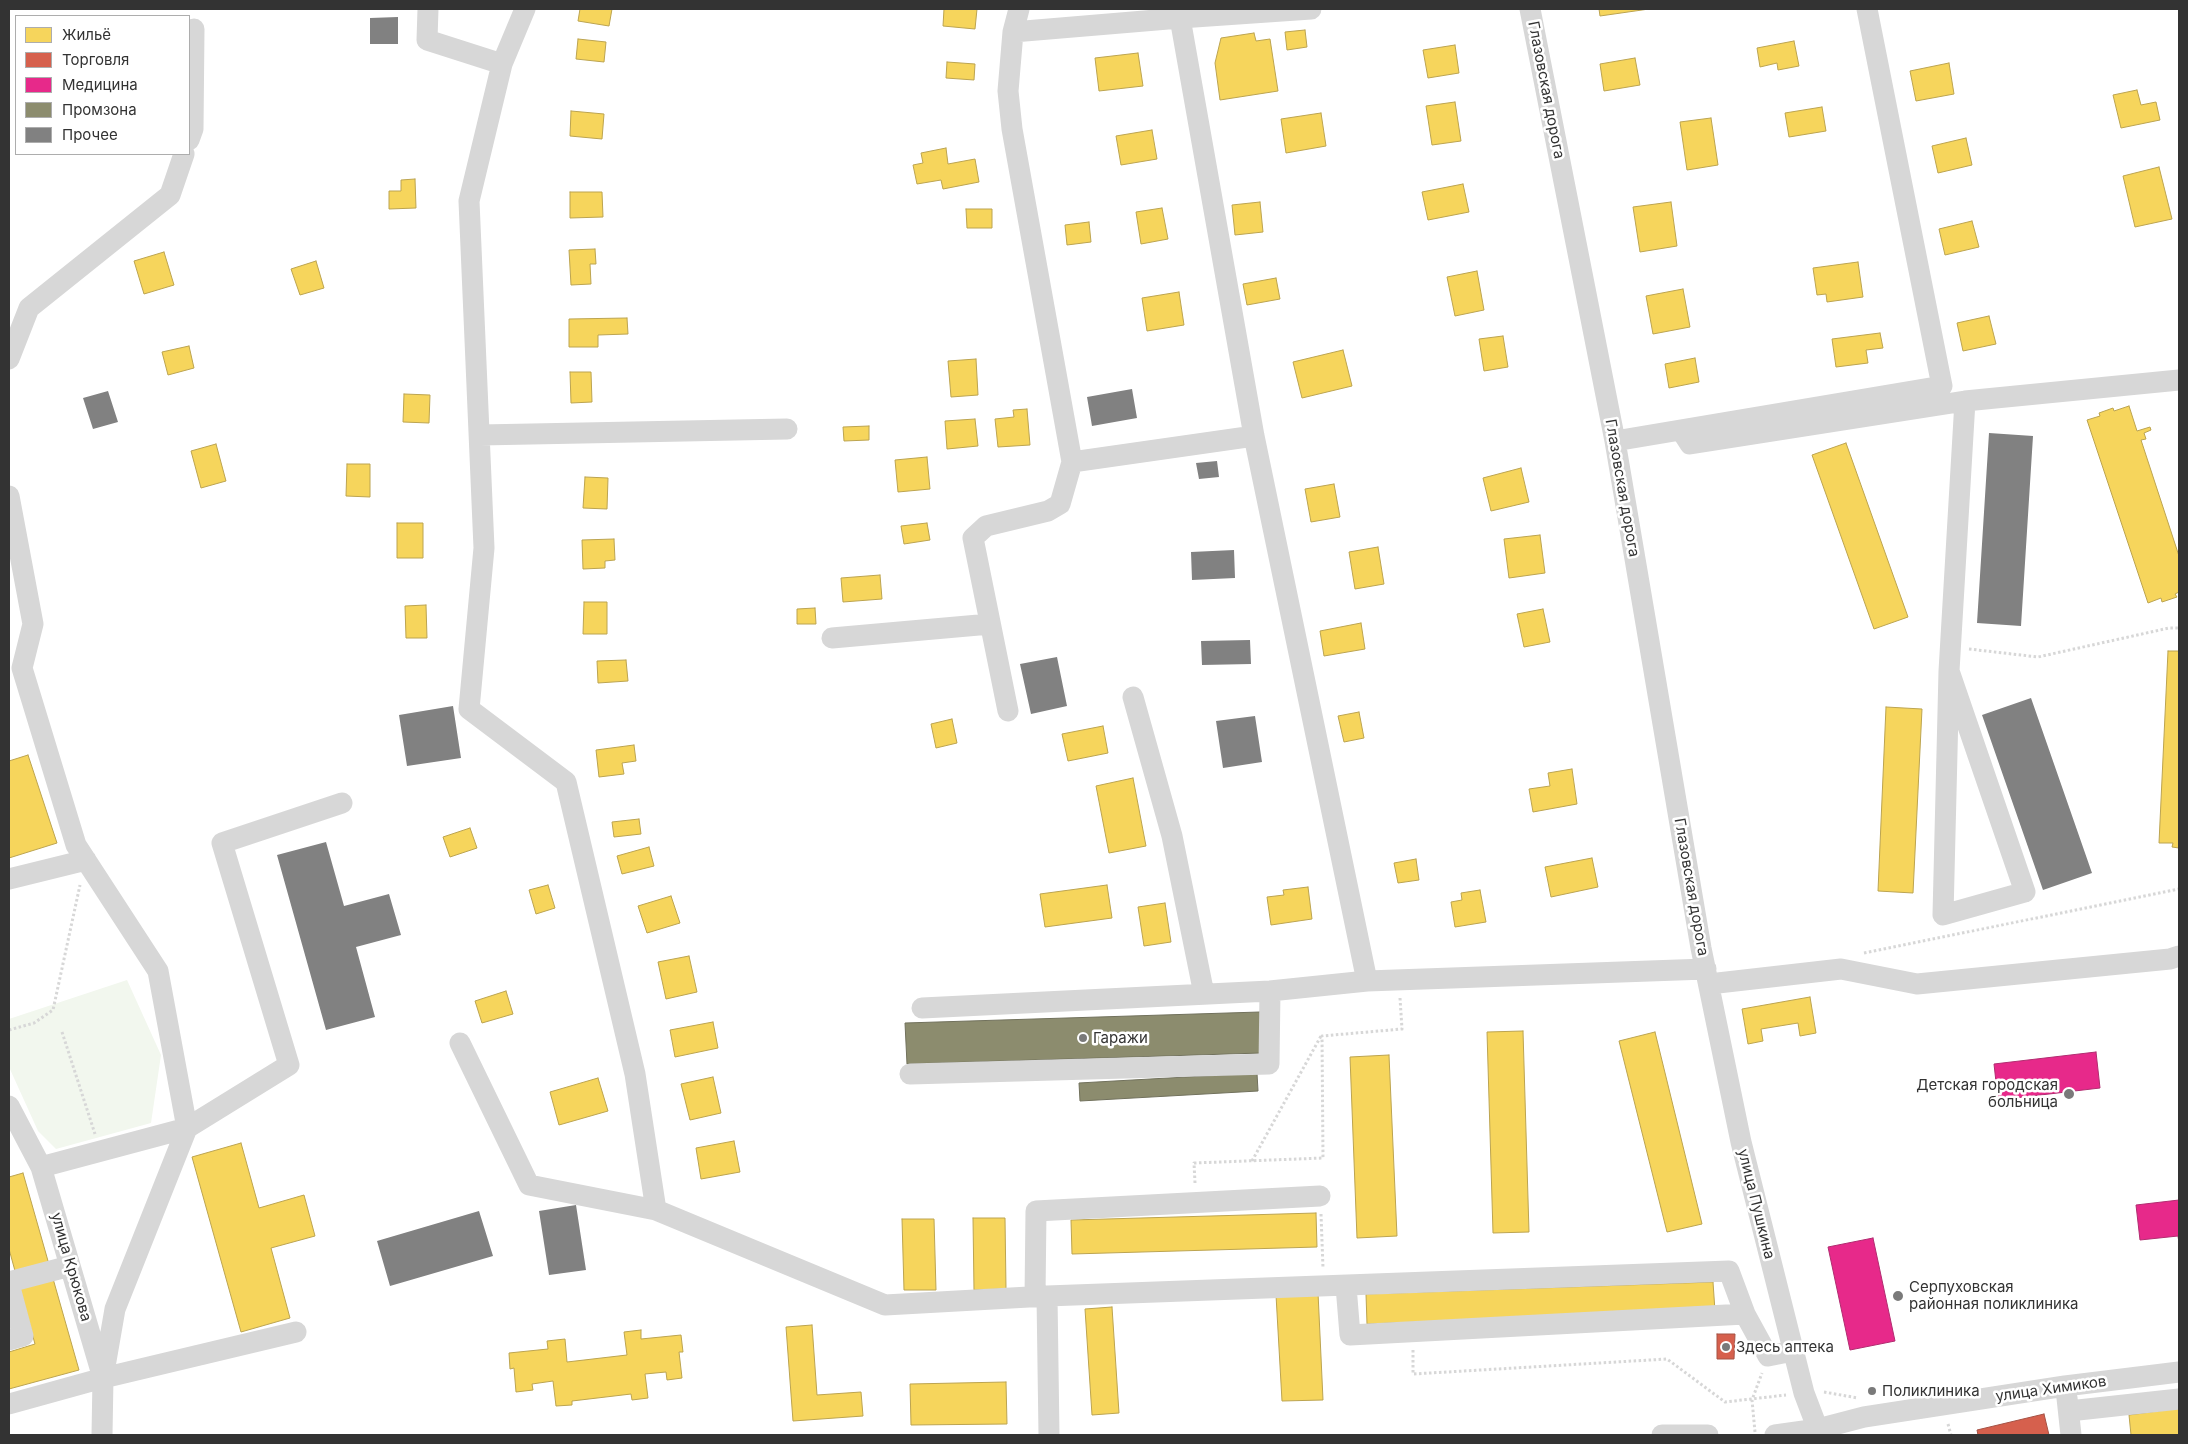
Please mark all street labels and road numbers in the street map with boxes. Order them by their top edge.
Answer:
street label: Глазовская дорога [1524,20,1568,160]
street label: Глазовская дорога [1601,418,1643,558]
street label: Глазовская дорога [1670,817,1712,957]
street label: улица Пушкина [1734,1147,1778,1261]
street label: улица Крюкова [47,1210,95,1324]
street label: улица Химиков [1994,1372,2108,1406]

